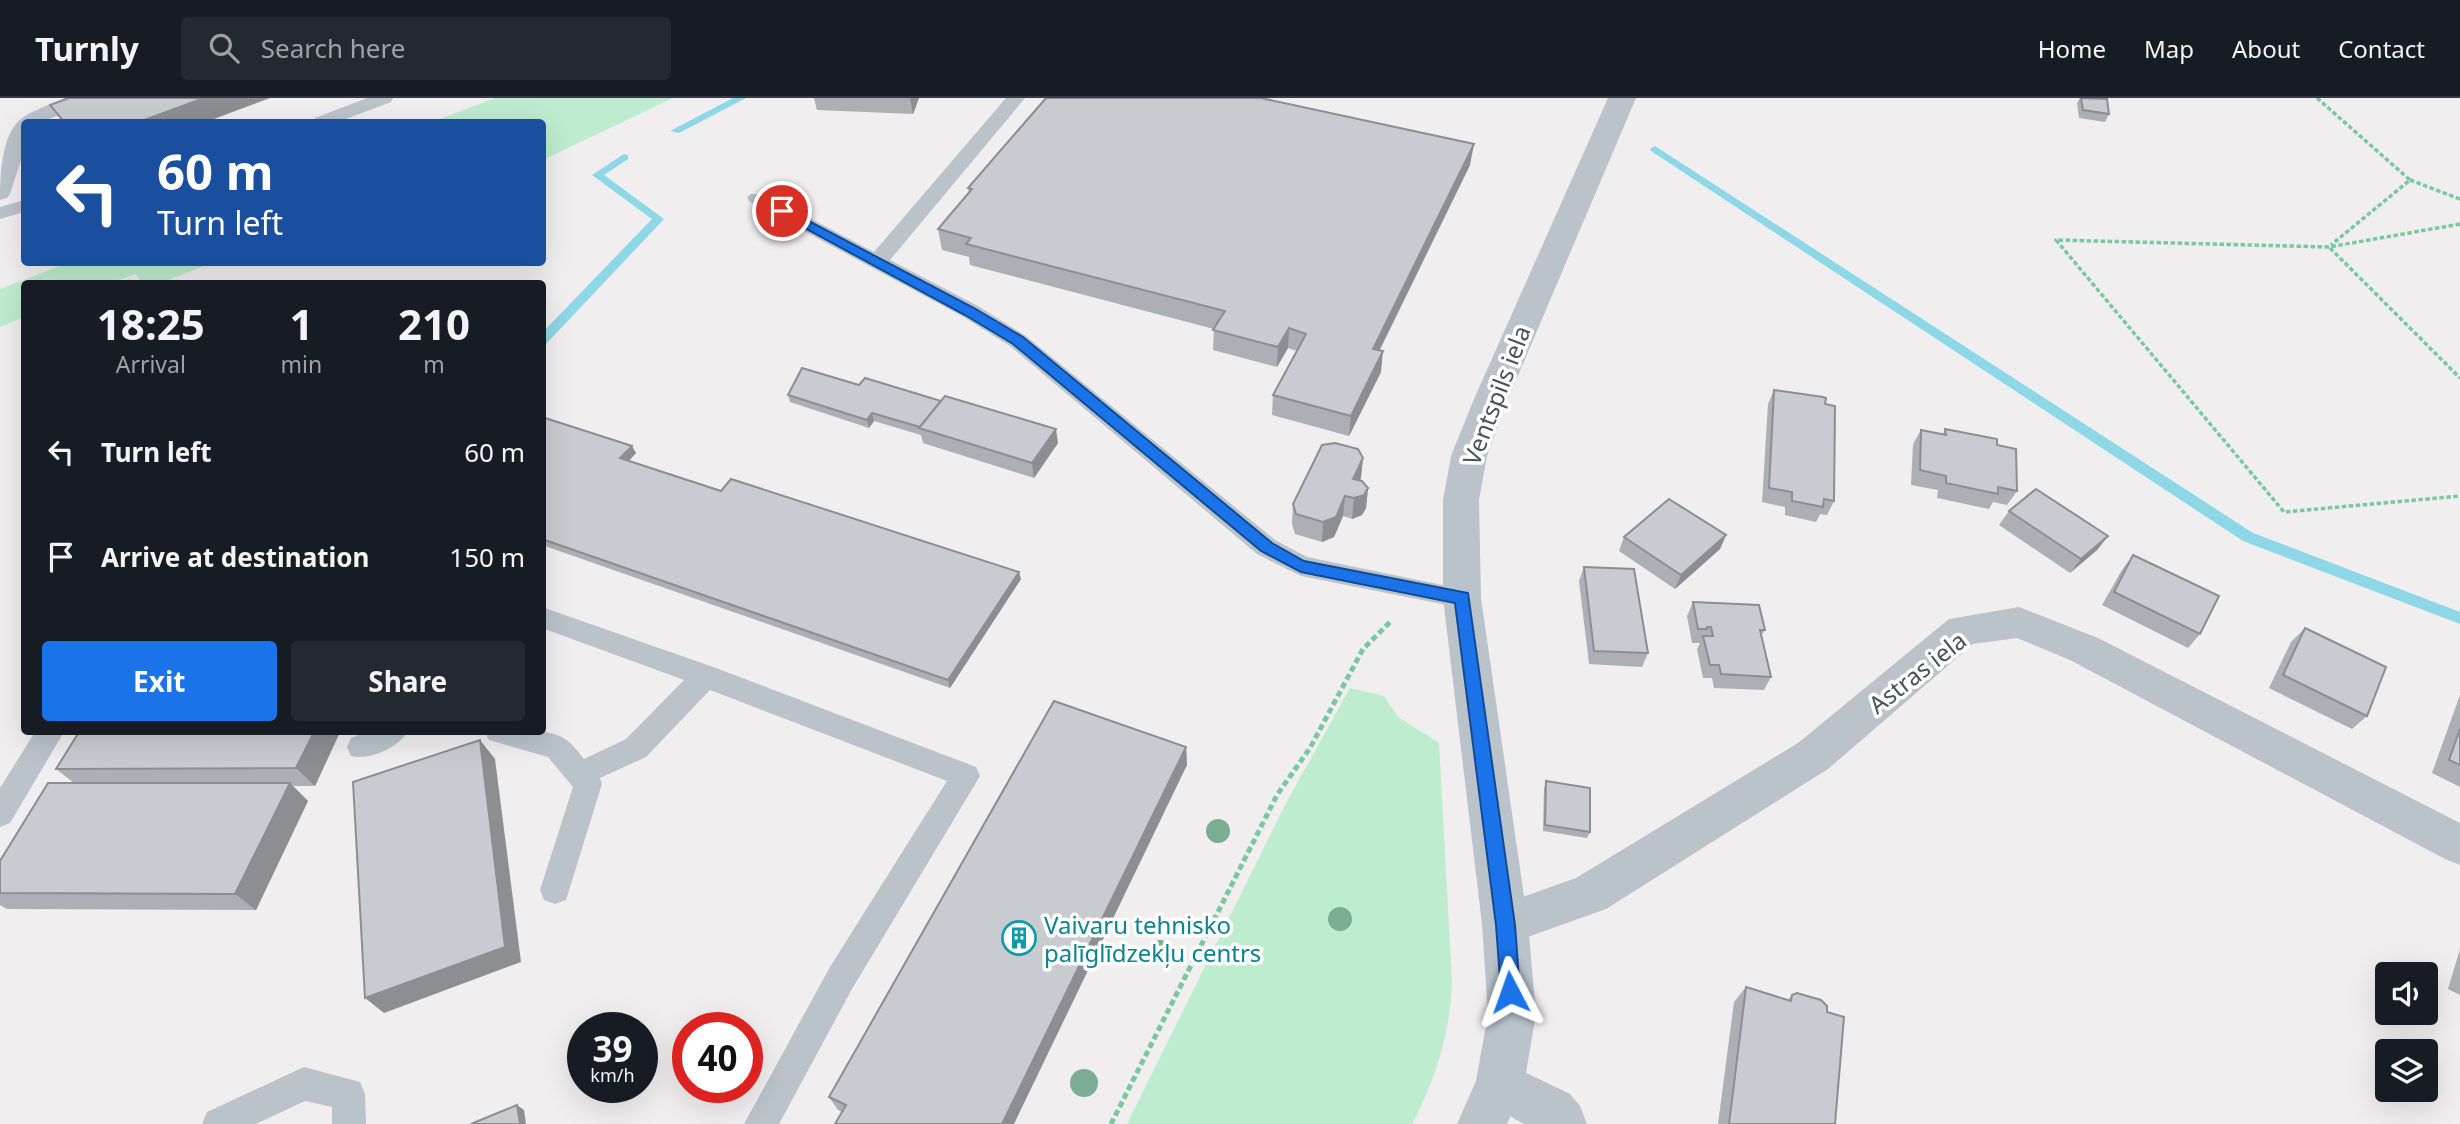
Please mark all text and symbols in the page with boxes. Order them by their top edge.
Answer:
search box [181,17,671,80]
text: Turnly [35,26,139,71]
icon: search [205,29,243,67]
text: Search here [261,30,405,66]
text: Home [2038,32,2106,65]
text: Map [2144,32,2194,65]
text: About [2232,32,2300,65]
text: Contact [2338,32,2425,65]
text: 60 m [157,138,274,204]
icon: left [42,147,133,238]
pin [752,181,812,241]
icon: arrive [763,192,801,230]
text: Turn left [157,201,283,244]
text: 18:25 [97,295,205,352]
text: 1 [289,295,313,352]
text: 210 [398,295,470,352]
street label: Ventspils iela [1454,321,1538,469]
text: Arrival [116,348,186,380]
text: min [281,348,322,380]
text: m [423,348,445,380]
icon: left [42,433,80,471]
text: Turn left [101,434,212,470]
text: 60 m [464,434,525,470]
icon: arrive [42,538,80,576]
text: Arrive at destination [101,539,370,575]
text: 150 m [449,539,525,575]
street label: Astras iela [1861,623,1973,721]
button: Exit [42,641,277,721]
button: Share [291,641,525,721]
place label: Vaivaru tehnisko palīglīdzekļu centrs [1044,908,1261,969]
building icon: Vaivaru tehnisko palīglīdzekļu centrs [1000,919,1038,957]
position arrow [1473,955,1547,1029]
map controls [2375,962,2438,1102]
button: sound [2375,962,2438,1025]
speed limit sign: 40 [672,1012,763,1103]
text: 39 [592,1025,633,1072]
button: layers [2375,1039,2438,1102]
text: km/h [590,1063,635,1087]

